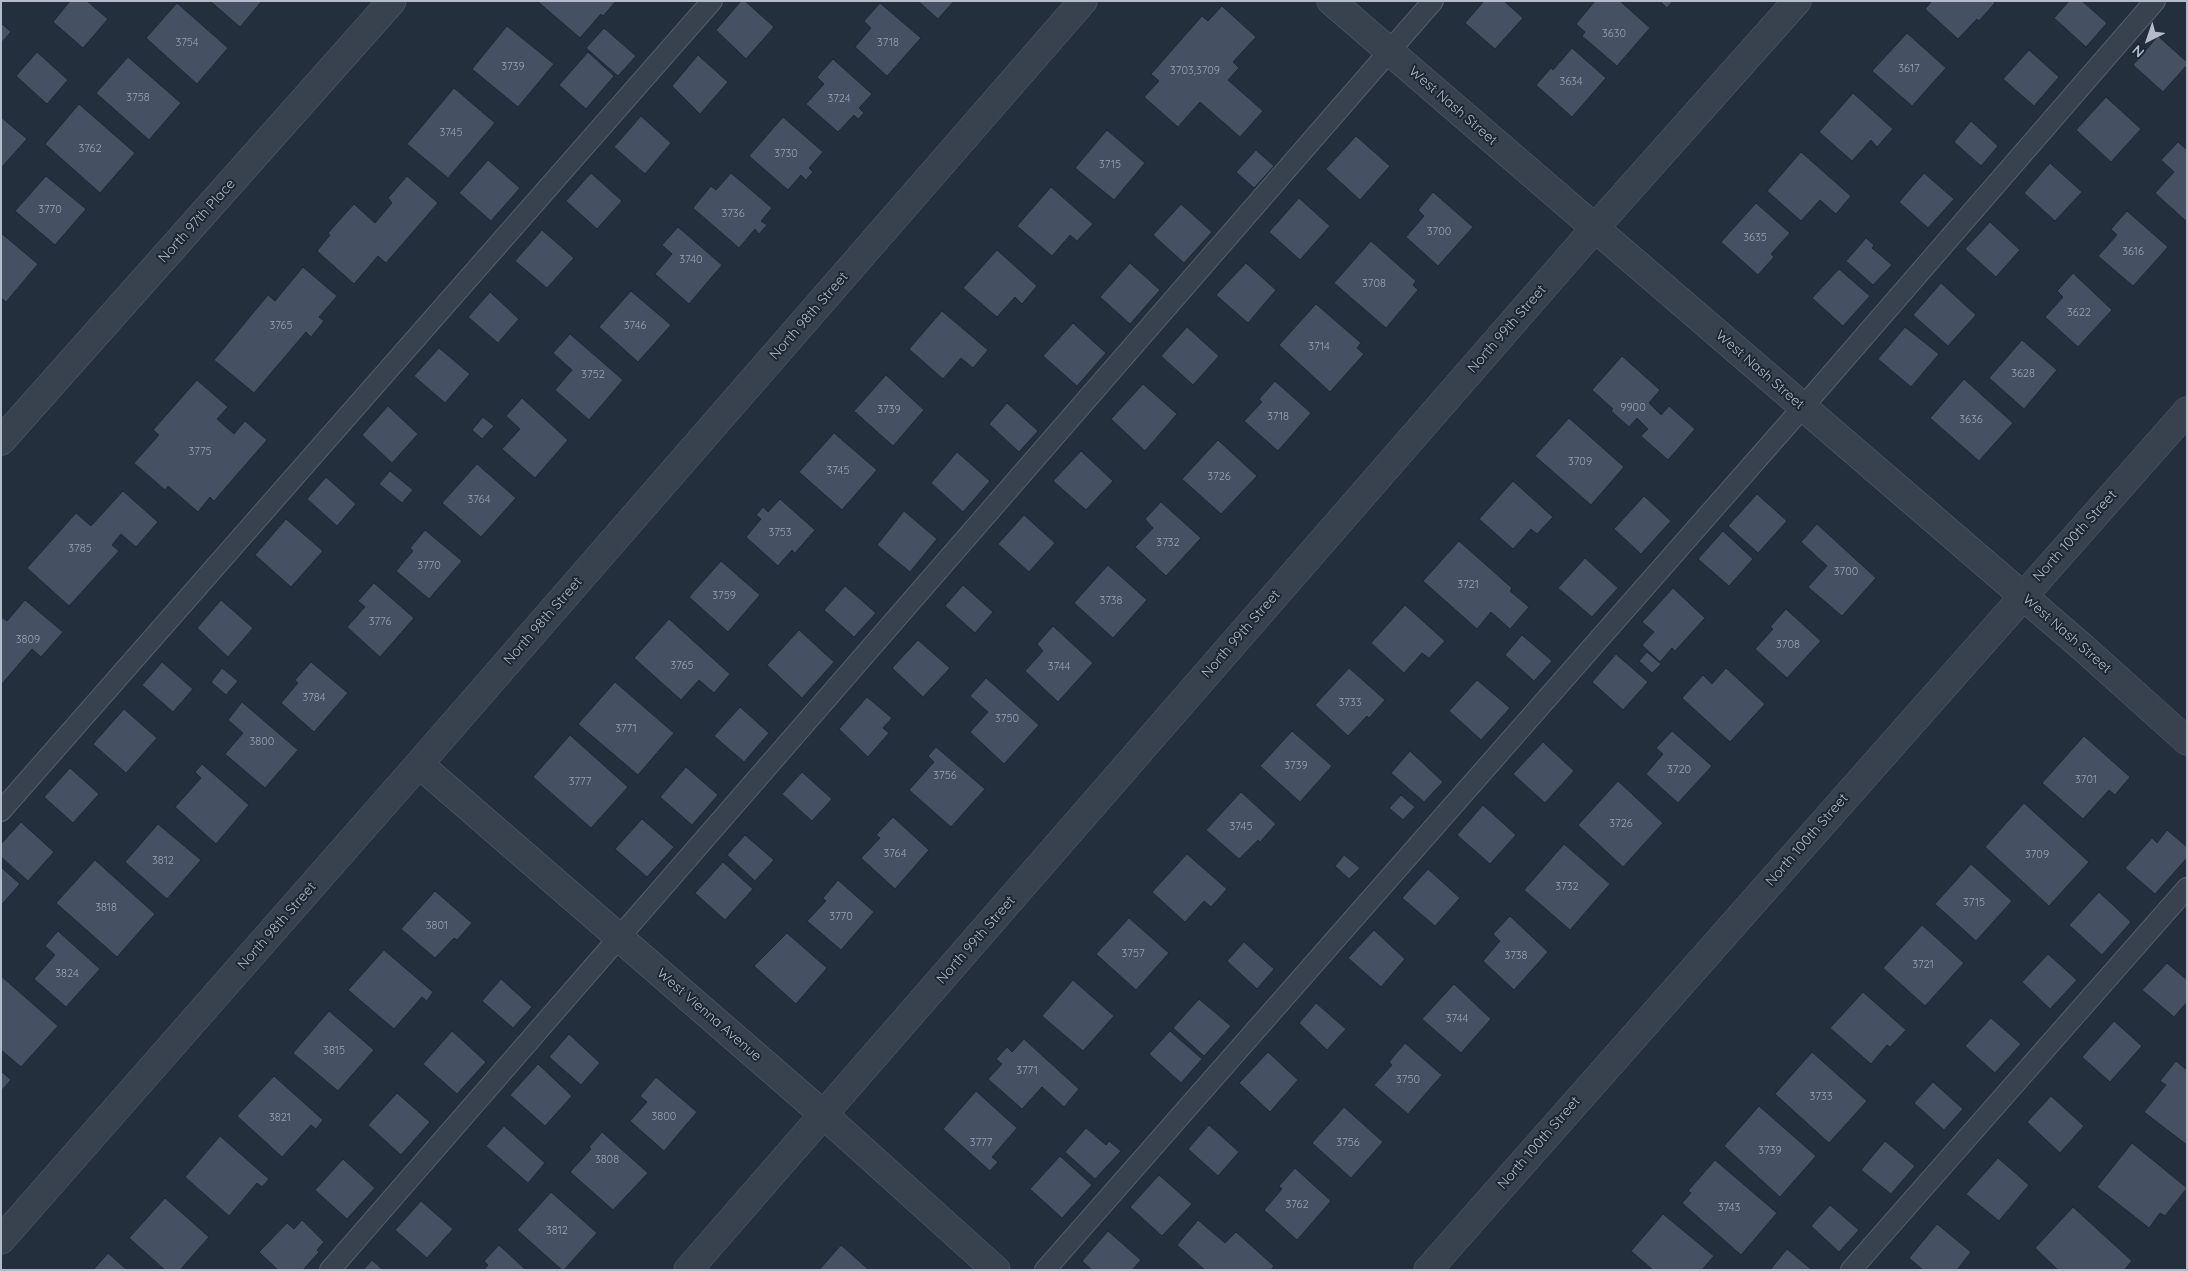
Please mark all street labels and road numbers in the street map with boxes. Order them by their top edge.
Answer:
street label: West Nash Street [1405,63,1501,149]
street label: North 97th Place [155,176,239,266]
street label: North 98th Street [766,269,852,363]
street label: North 99th Street [1464,282,1550,376]
street label: West Nash Street [1712,327,1808,413]
street label: North 100th Street [2030,487,2120,585]
street label: North 98th Street [500,574,586,668]
street label: North 99th Street [1198,587,1284,681]
street label: West Nash Street [2019,591,2115,677]
street label: North 100th Street [1762,790,1852,890]
street label: North 98th Street [234,879,320,973]
street label: North 99th Street [933,893,1019,987]
street label: West Vienna Avenue [653,965,765,1065]
street label: North 100th Street [1494,1093,1584,1193]

